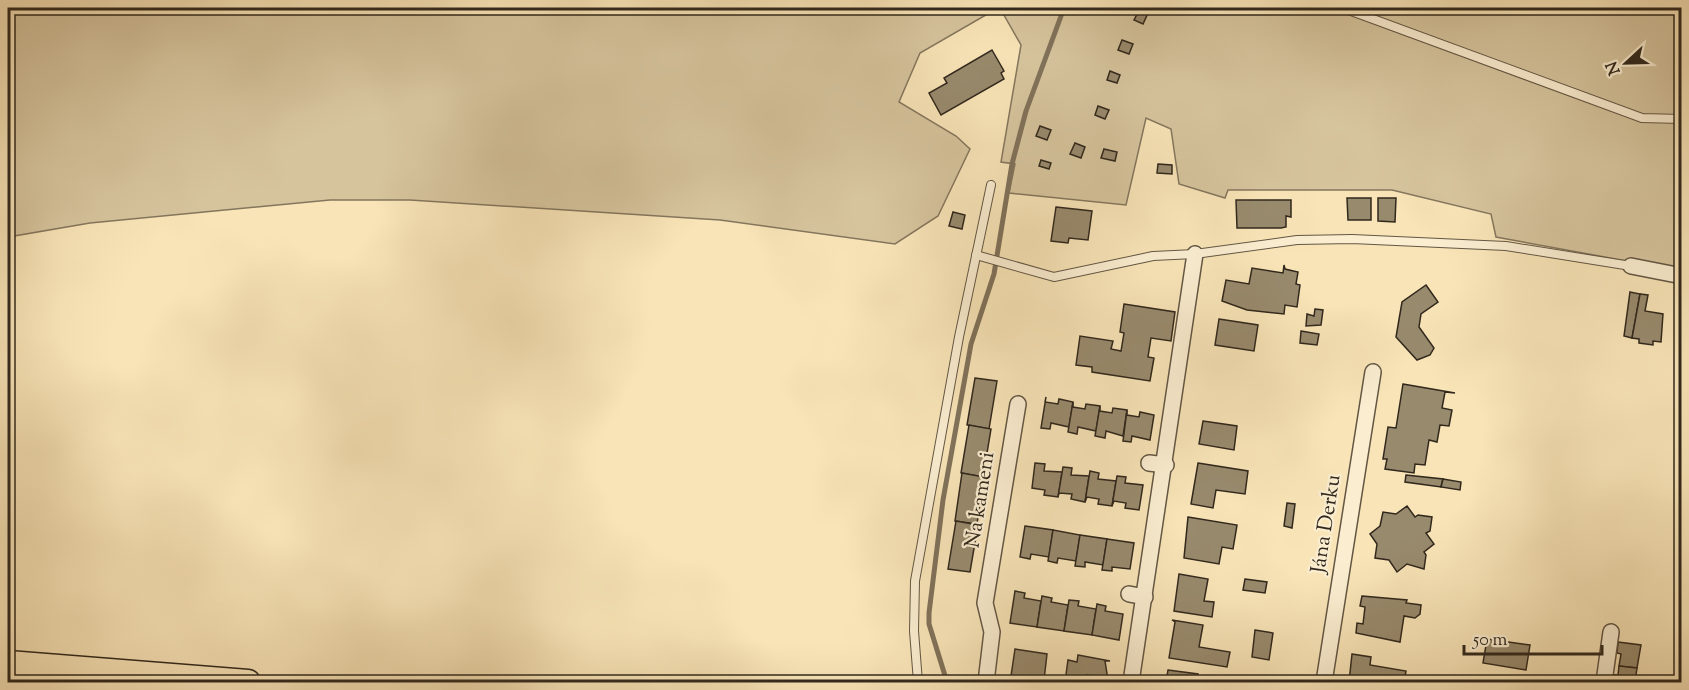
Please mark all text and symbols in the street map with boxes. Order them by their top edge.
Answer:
north arrow [1596,33,1656,93]
text: N [1601,57,1627,78]
street label: Na kameni [959,450,1003,550]
street label: Jána Derku [1304,472,1350,577]
scale bar [1464,618,1602,656]
text: 50 m [1472,628,1508,654]

